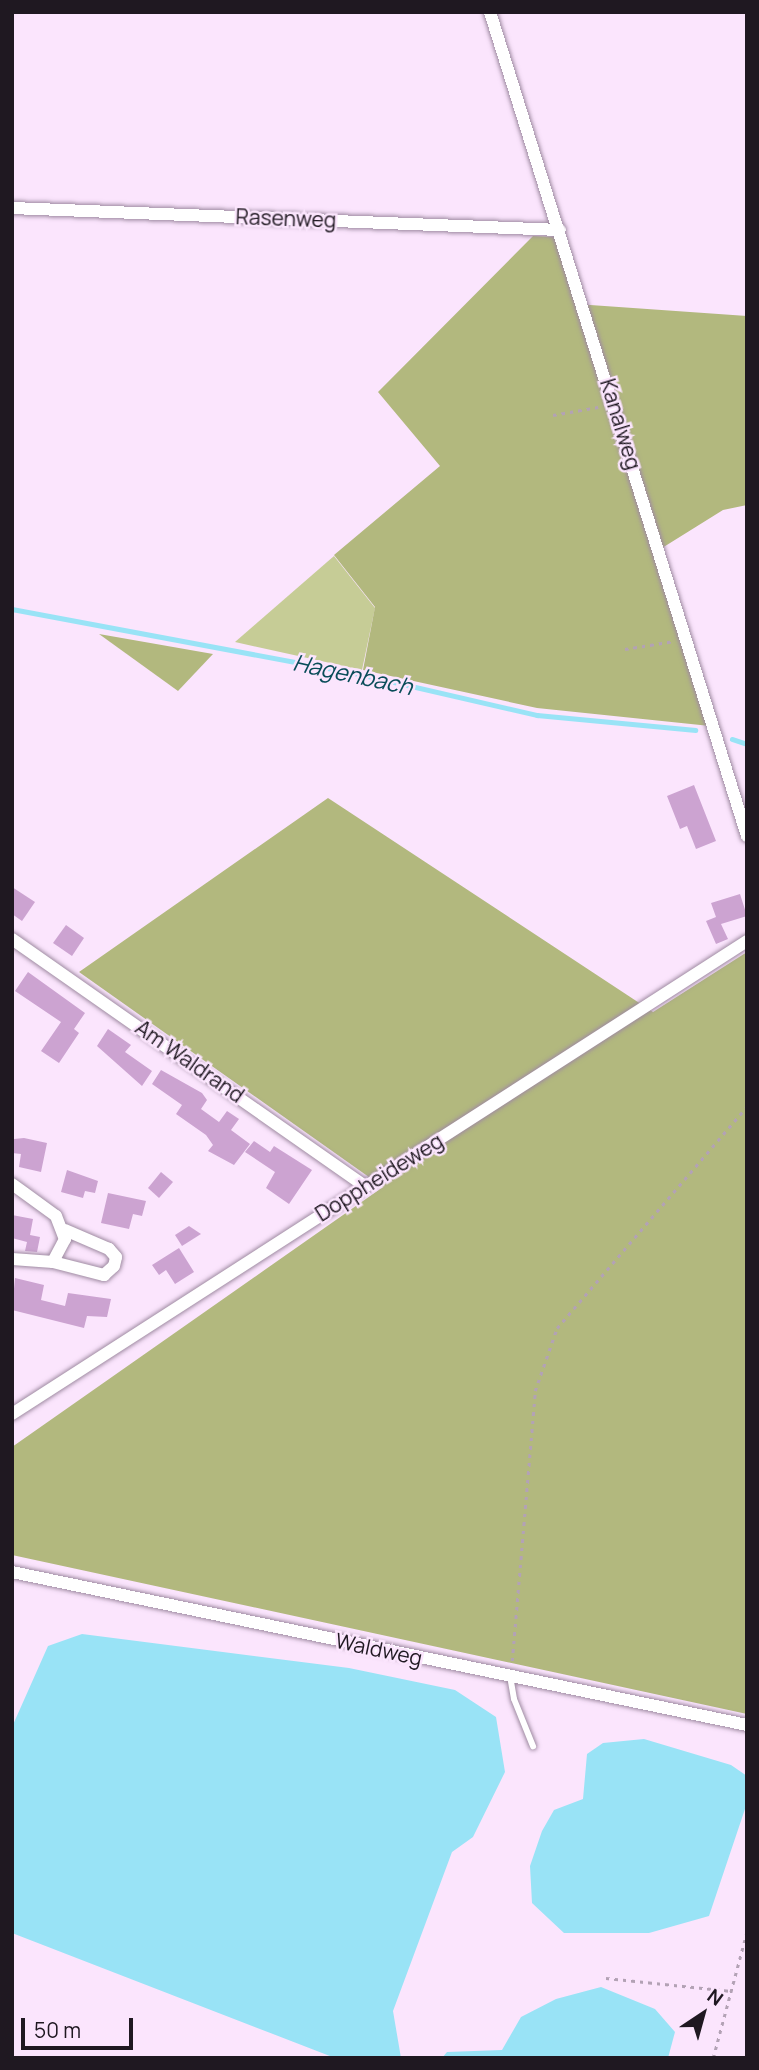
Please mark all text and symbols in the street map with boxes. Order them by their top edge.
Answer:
street label: Rasenweg [235,204,337,232]
street label: Kanalweg [595,376,647,472]
water label: Hagenbach [291,648,415,700]
street label: Am Waldrand [131,1014,249,1108]
street label: Doppheideweg [311,1128,447,1226]
street label: Waldweg [333,1628,425,1670]
north arrow [668,1979,738,2049]
text: N [702,1982,729,2012]
scale bar [24,2004,136,2048]
text: 50 m [34,2016,81,2044]

